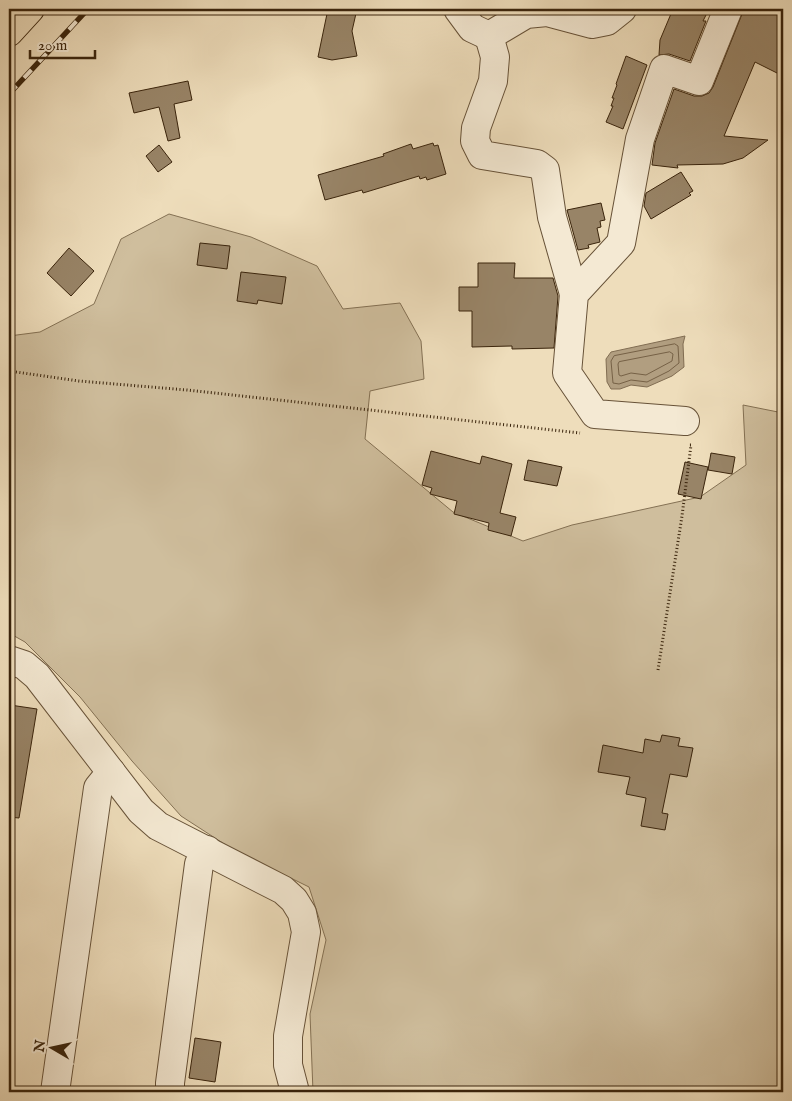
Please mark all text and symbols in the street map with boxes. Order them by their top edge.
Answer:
scale bar [30,28,95,60]
text: 20 m [38,36,68,55]
north arrow [28,1024,78,1074]
text: N [30,1039,50,1055]

